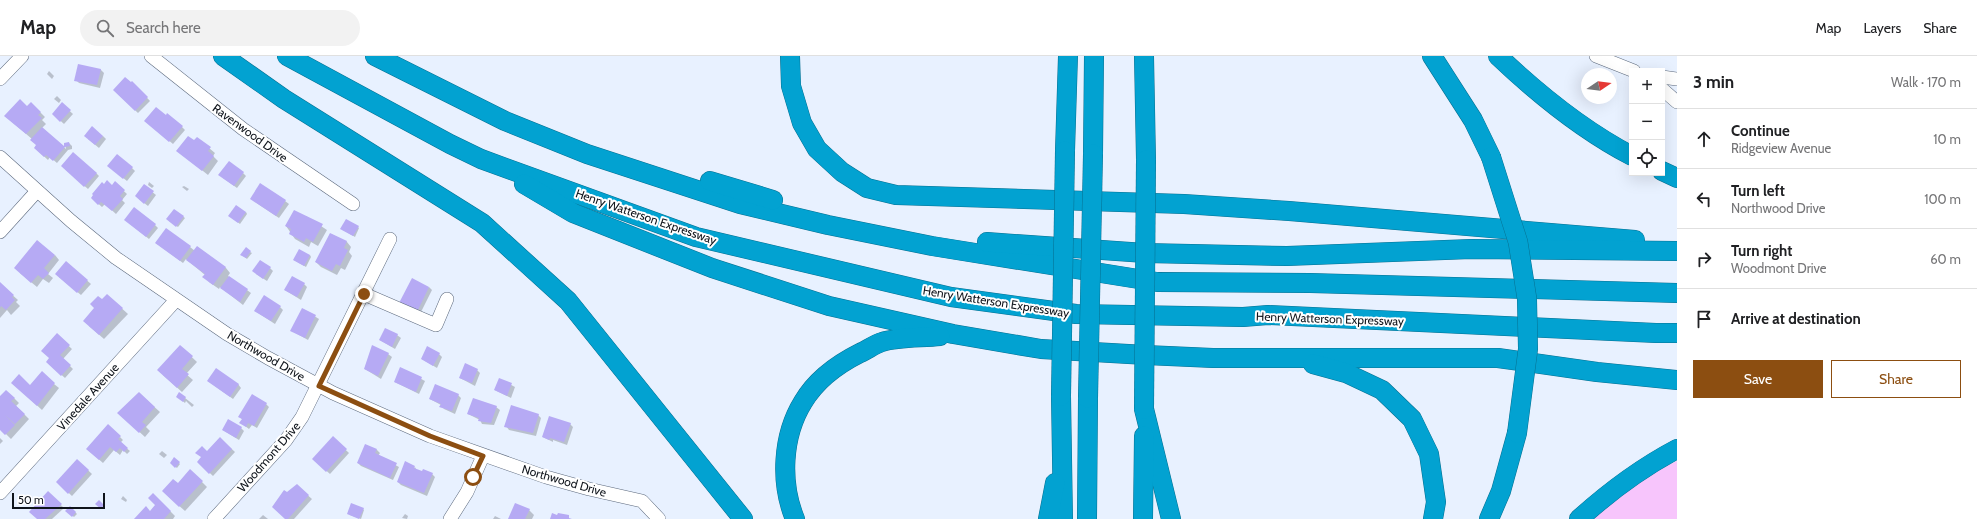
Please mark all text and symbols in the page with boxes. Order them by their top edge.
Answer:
search box [80,10,360,46]
text: Map [20,16,56,39]
icon: search [94,17,116,39]
text: Search here [126,19,201,37]
text: Map [1816,19,1841,37]
text: Layers [1863,19,1901,37]
text: Share [1923,19,1957,37]
north arrow [1581,68,1617,104]
map controls [1629,68,1665,176]
button: + [1629,68,1665,104]
text: 3 min [1693,72,1734,92]
text: Walk · 170 m [1891,74,1961,90]
street label: Ravenwood Drive [210,100,291,165]
button: − [1629,104,1665,140]
text: Continue [1731,122,1790,140]
icon: ahead [1693,128,1715,150]
text: 10 m [1933,131,1961,147]
button: locate [1629,140,1665,176]
text: Ridgeview Avenue [1731,140,1831,156]
text: Turn left [1731,182,1785,200]
street label: Henry Watterson Expressway [574,185,719,248]
icon: left [1693,188,1715,210]
text: 100 m [1924,191,1961,207]
text: Northwood Drive [1731,200,1826,216]
text: Turn right [1731,242,1792,260]
icon: right [1693,248,1715,270]
text: 60 m [1930,251,1961,267]
text: Woodmont Drive [1731,260,1827,276]
street label: Henry Watterson Expressway [922,283,1070,321]
route end [355,285,373,303]
street label: Henry Watterson Expressway [1256,308,1404,329]
icon: arrive [1693,308,1715,330]
text: Arrive at destination [1731,310,1861,328]
street label: Northwood Drive [225,327,308,384]
street label: Vinedale Avenue [54,360,122,433]
button: Save [1693,360,1823,398]
button: Share [1831,360,1961,398]
street label: Woodmont Drive [234,418,303,495]
street label: Northwood Drive [520,461,608,500]
route start [464,468,482,486]
scale bar [12,491,105,510]
text: 50 m [18,493,44,507]

